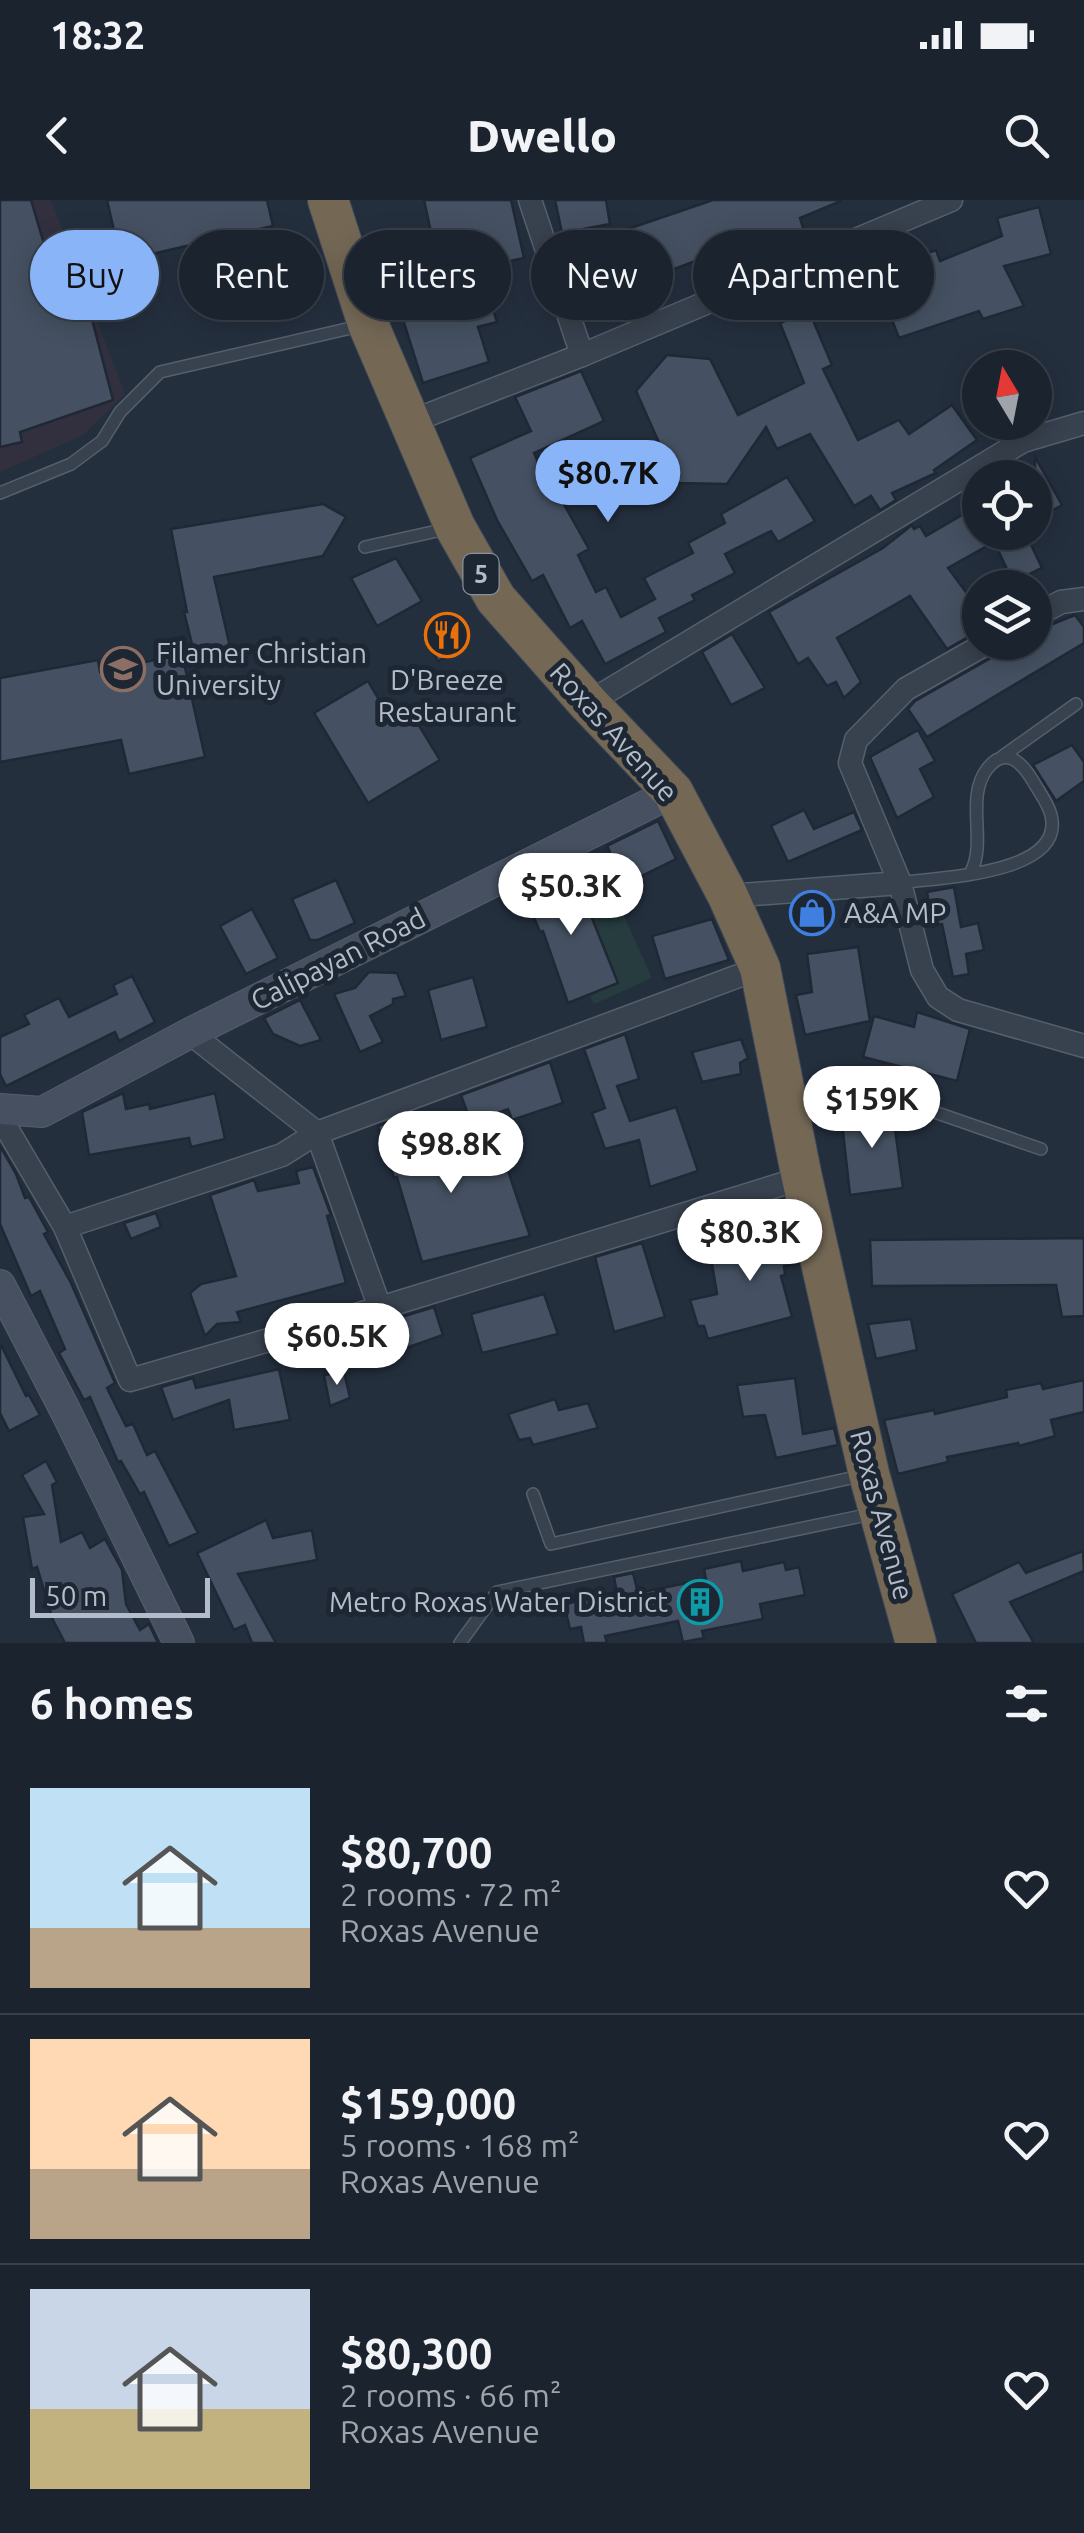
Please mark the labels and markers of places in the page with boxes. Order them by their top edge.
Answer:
pin: $80.7K [527,440,689,525]
restaurant icon: D'Breeze Restaurant [424,612,470,658]
place label: Filamer Christian University [156,637,367,700]
school or university icon: Filamer Christian University [100,646,146,692]
place label: D'Breeze Restaurant [378,664,516,727]
pin: $50.3K [490,853,652,938]
shop icon: A&A MP [789,890,835,936]
place label: A&A MP [844,897,946,928]
pin: $159K [802,1066,942,1151]
pin: $98.8K [370,1111,532,1196]
pin: $80.3K [669,1199,831,1284]
pin: $60.5K [256,1303,418,1388]
building icon: Metro Roxas Water District [677,1579,723,1625]
place label: Metro Roxas Water District [329,1586,668,1617]

